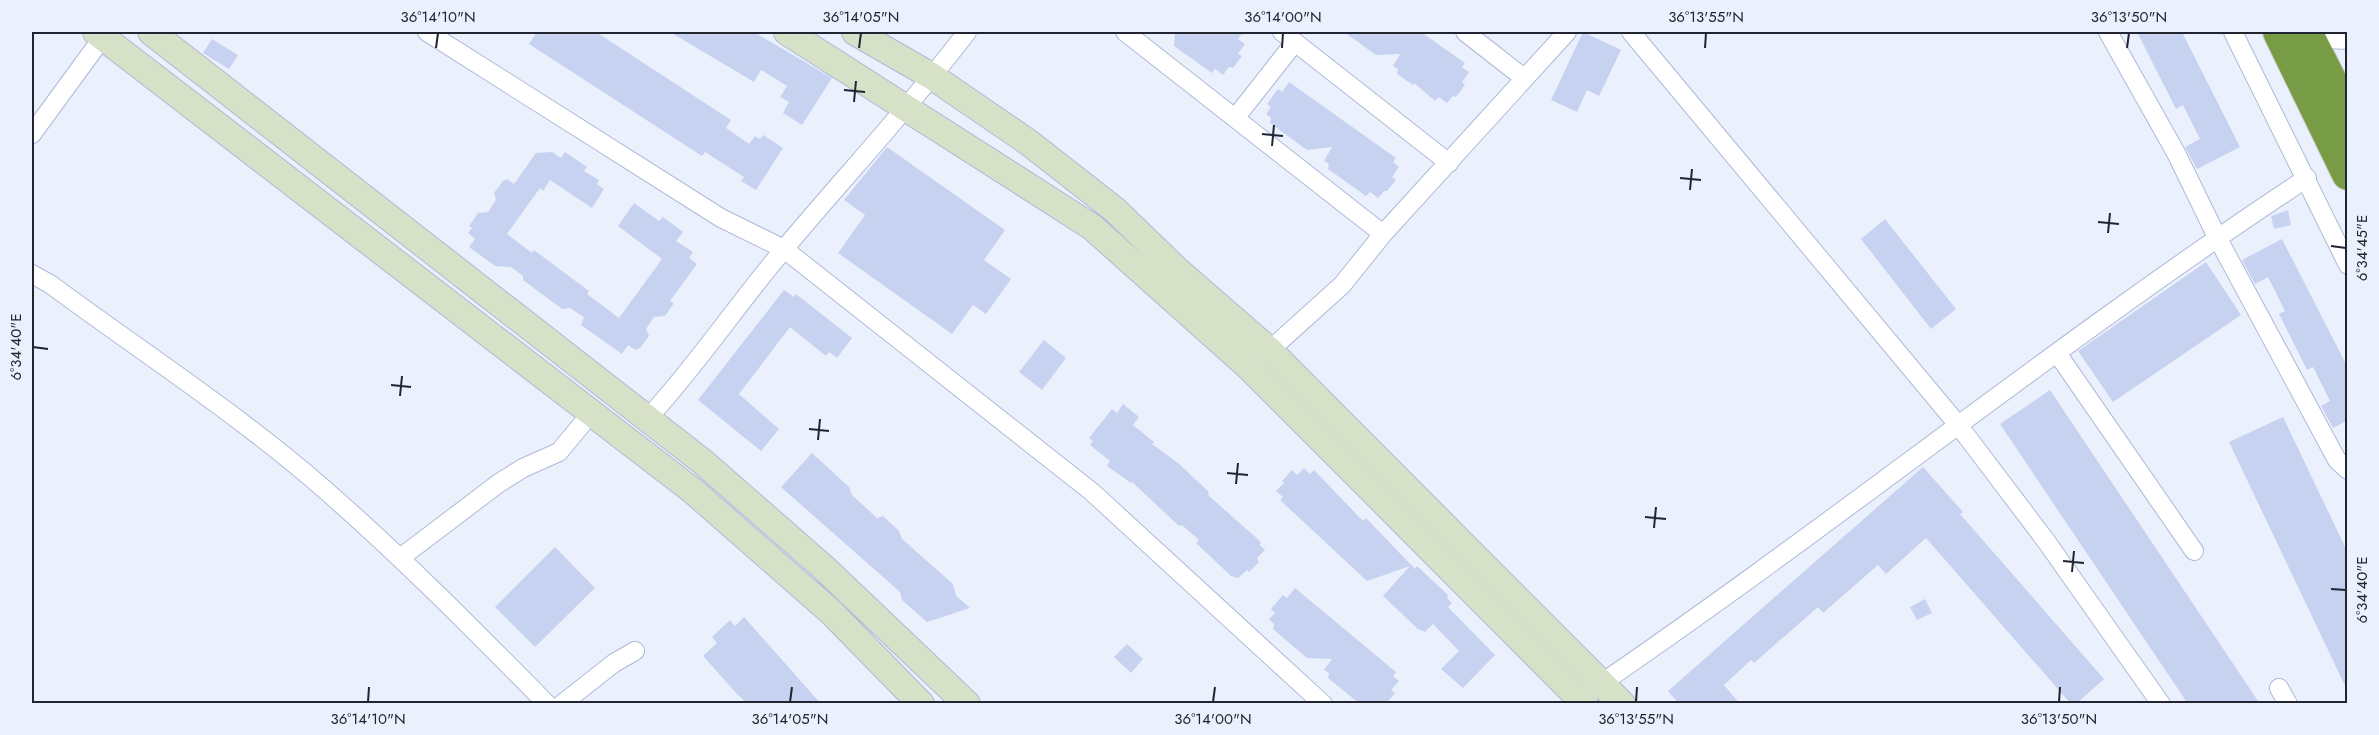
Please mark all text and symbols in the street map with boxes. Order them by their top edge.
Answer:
text: 36°14'10"N [400,6,476,28]
text: 36°14'05"N [823,6,899,28]
text: 36°14'00"N [1244,6,1322,28]
text: 36°13'55"N [1668,6,1744,28]
text: 36°13'50"N [2091,6,2167,28]
text: 6°34'45"E [2351,215,2373,281]
text: 6°34'40"E [5,314,27,381]
text: 6°34'40"E [2351,557,2373,624]
text: 36°14'10"N [330,708,406,730]
text: 36°14'05"N [752,708,828,730]
text: 36°14'00"N [1174,708,1252,730]
text: 36°13'55"N [1598,708,1674,730]
text: 36°13'50"N [2021,708,2097,730]

